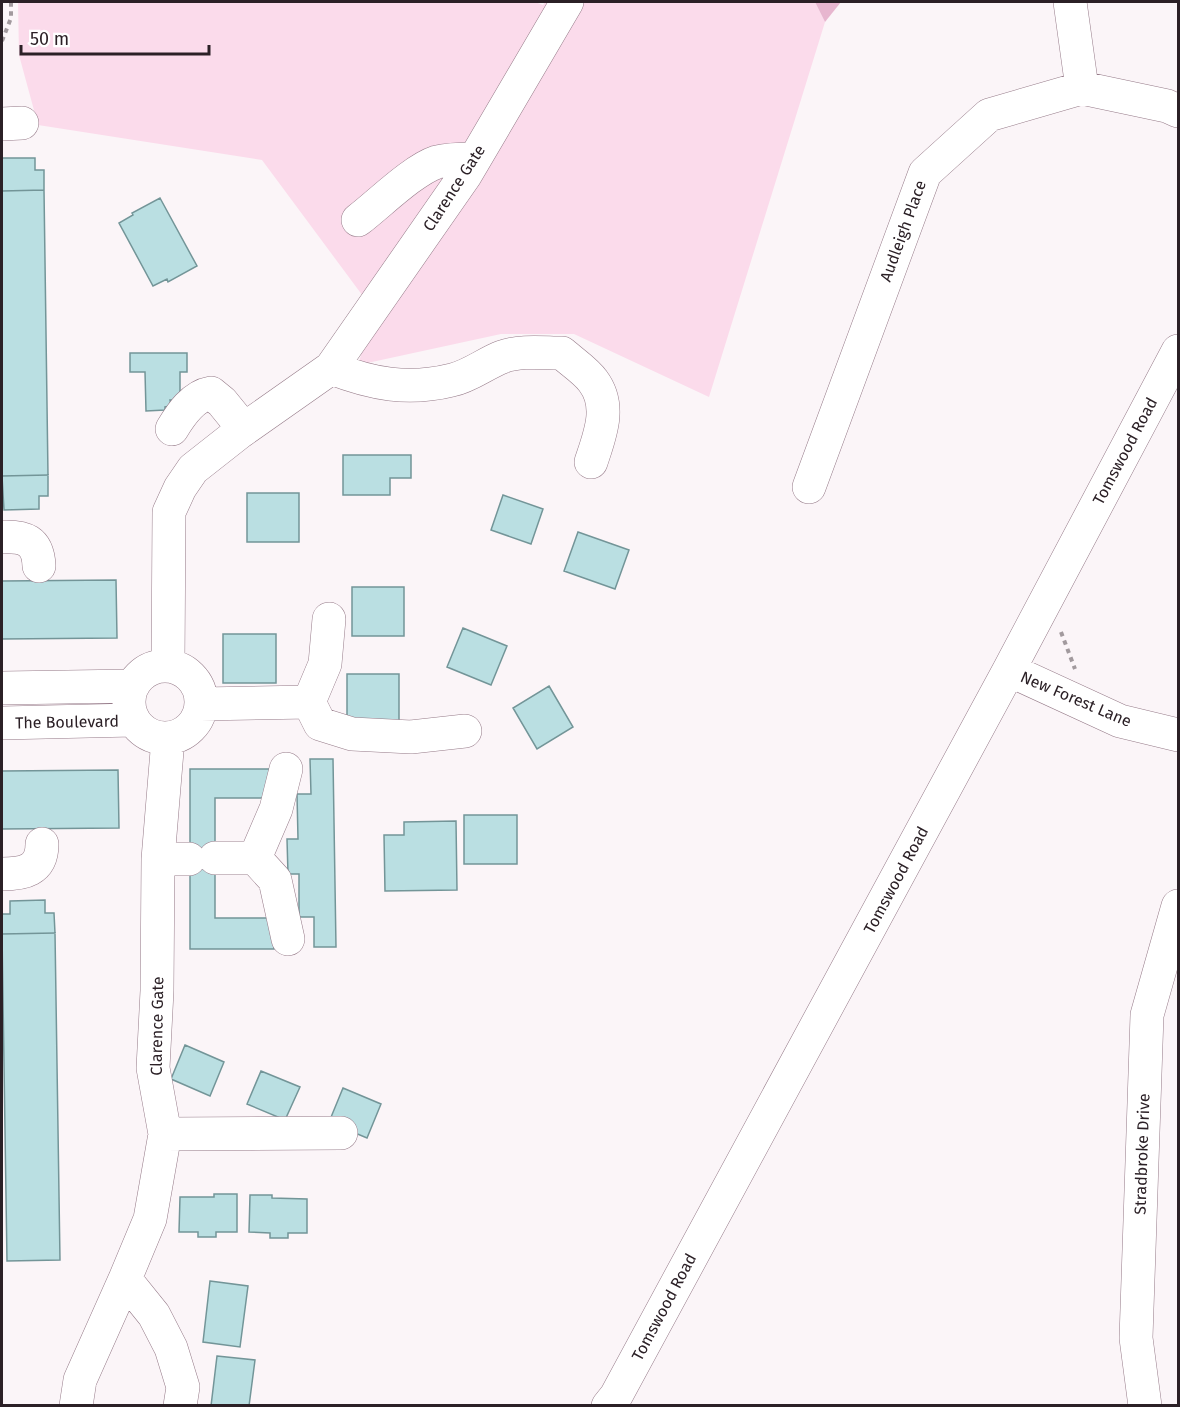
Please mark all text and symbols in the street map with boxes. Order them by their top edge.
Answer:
scale bar [21,18,208,56]
text: 50 m [30,28,69,50]
street label: Clarence Gate [419,141,489,235]
street label: Audleigh Place [876,178,930,284]
street label: Tomswood Road [1089,394,1161,508]
street label: New Forest Lane [1018,667,1134,731]
street label: The Boulevard [15,712,119,732]
street label: Tomswood Road [860,823,932,937]
street label: Clarence Gate [147,976,167,1076]
street label: Stradbroke Drive [1130,1093,1154,1215]
street label: Tomswood Road [628,1250,700,1364]

